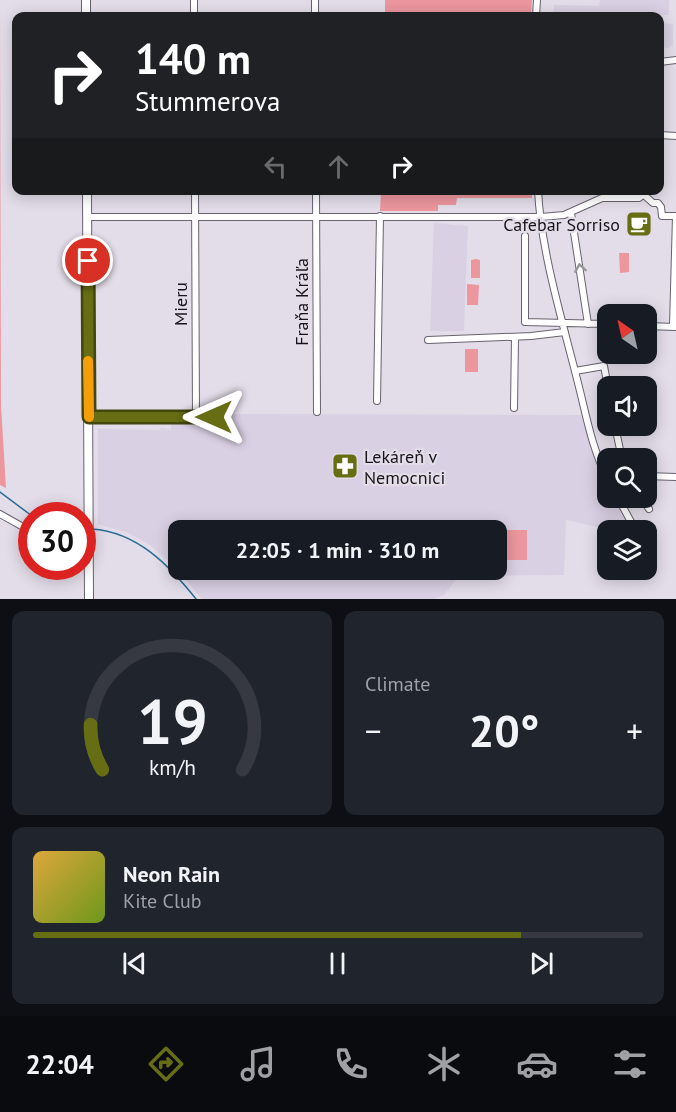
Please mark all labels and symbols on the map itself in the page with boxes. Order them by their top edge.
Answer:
cafe icon: Cafebar Sorriso [624,209,654,239]
place label: Cafebar Sorriso [503,213,620,236]
pin [62,235,113,286]
street label: Fraňa Kráľa [290,258,313,346]
one-way arrow [574,263,586,273]
street label: Mieru [169,282,192,326]
north arrow [597,304,657,364]
position arrow [182,385,246,449]
place label: Lekáreň v Nemocnici [364,445,445,489]
pharmacy icon: Lekáreň v Nemocnici [330,451,360,481]
speed limit sign: 30 [18,502,96,580]

